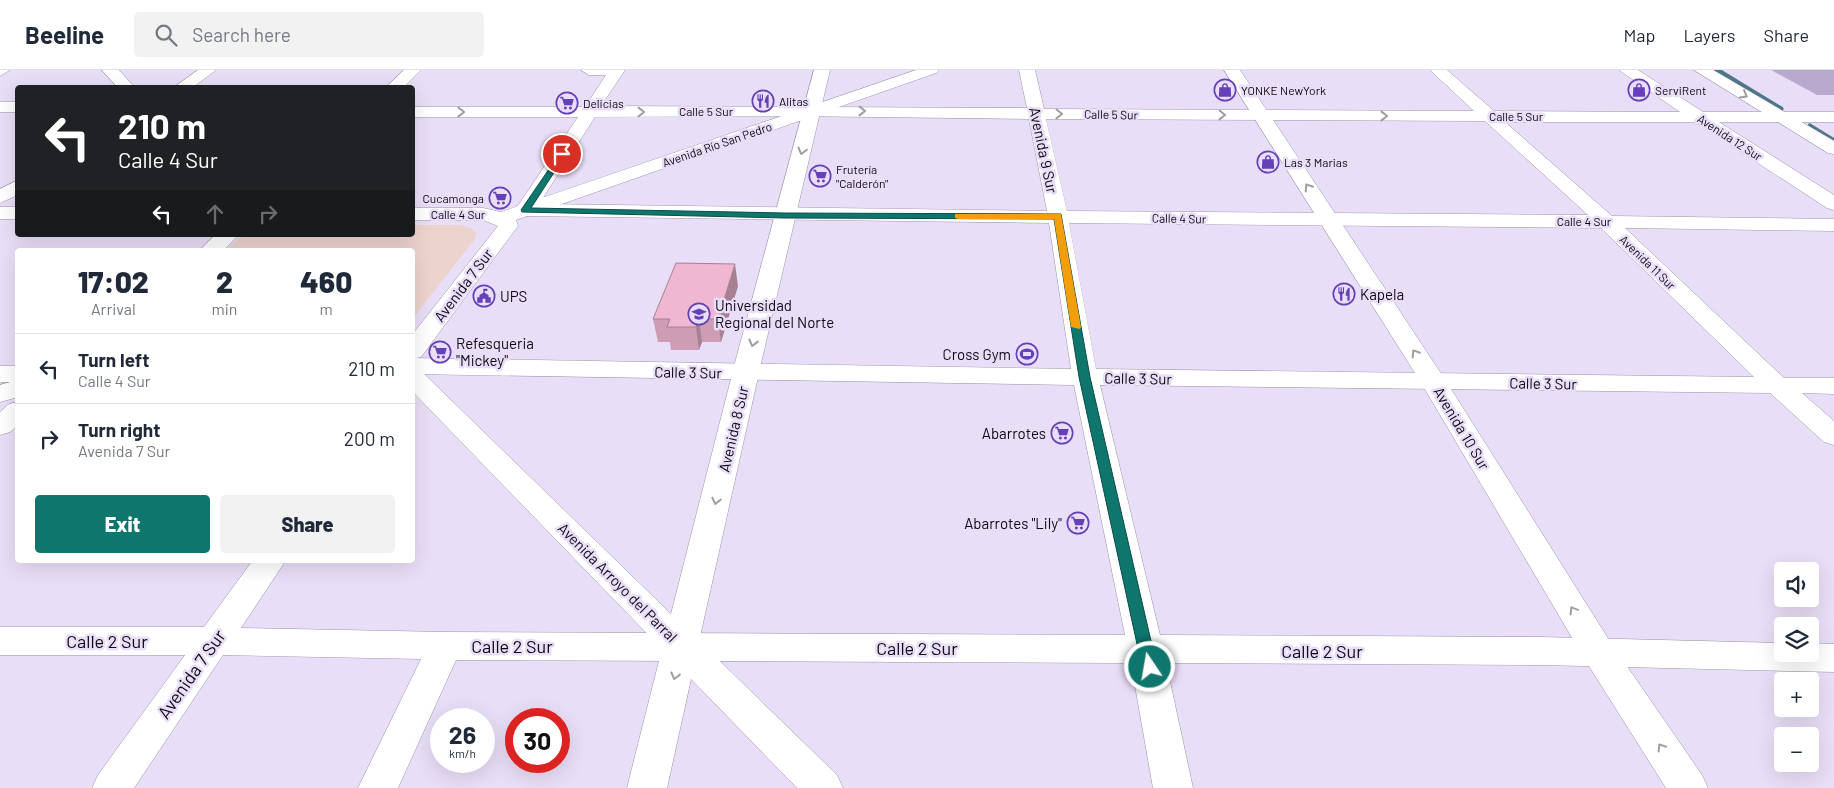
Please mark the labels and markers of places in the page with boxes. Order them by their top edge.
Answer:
shop icon: YONKE NewYork [1213,78,1237,102]
shop icon: ServiRent [1627,78,1651,102]
place label: YONKE NewYork [1241,83,1326,97]
place label: ServiRent [1655,83,1706,97]
restaurant icon: Alitas [751,89,775,113]
supermarket icon: Delicias [555,91,579,115]
place label: Alitas [779,94,809,108]
place label: Delicias [583,96,624,110]
pin [541,133,583,175]
shop icon: Las 3 Marias [1256,150,1280,174]
place label: Las 3 Marias [1284,155,1348,169]
place label: Frutería "Calderón" [836,162,888,190]
supermarket icon: Frutería "Calderón" [808,164,832,188]
supermarket icon: Cucamonga [488,186,512,210]
place label: Cucamonga [423,191,484,205]
restaurant icon: Kapela [1332,282,1356,306]
public building icon: UPS [472,284,496,308]
place label: Kapela [1360,285,1404,303]
place label: UPS [500,287,527,305]
place label: Universidad Regional del Norte [715,296,834,331]
school or university icon: Universidad Regional del Norte [687,302,711,326]
place label: Refesqueria "Mickey" [456,334,534,369]
supermarket icon: Refesqueria "Mickey" [428,340,452,364]
sports icon: Cross Gym [1015,342,1039,366]
place label: Cross Gym [943,345,1011,363]
supermarket icon: Abarrotes [1050,421,1074,445]
place label: Abarrotes [982,424,1046,442]
supermarket icon: Abarrotes "Lily" [1066,511,1090,535]
place label: Abarrotes "Lily" [964,514,1062,532]

